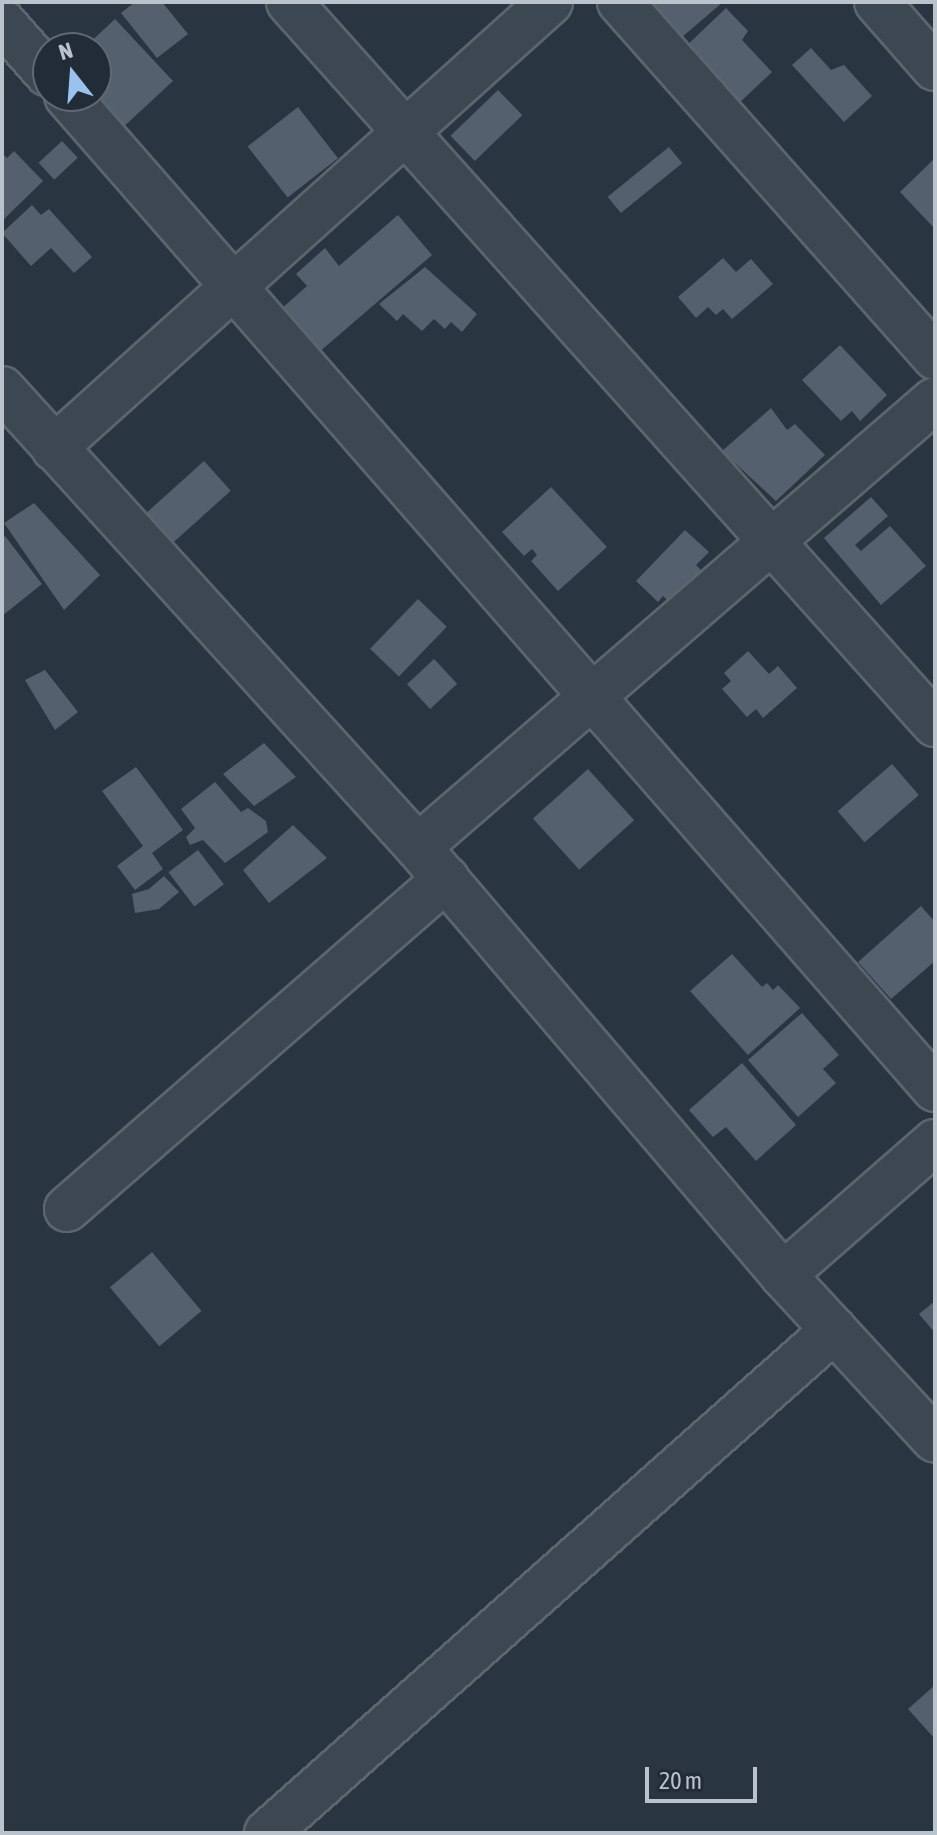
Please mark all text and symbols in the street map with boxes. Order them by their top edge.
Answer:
north arrow [32,32,112,112]
text: N [56,37,76,65]
scale bar [649,1751,761,1801]
text: 20 m [659,1767,702,1794]

